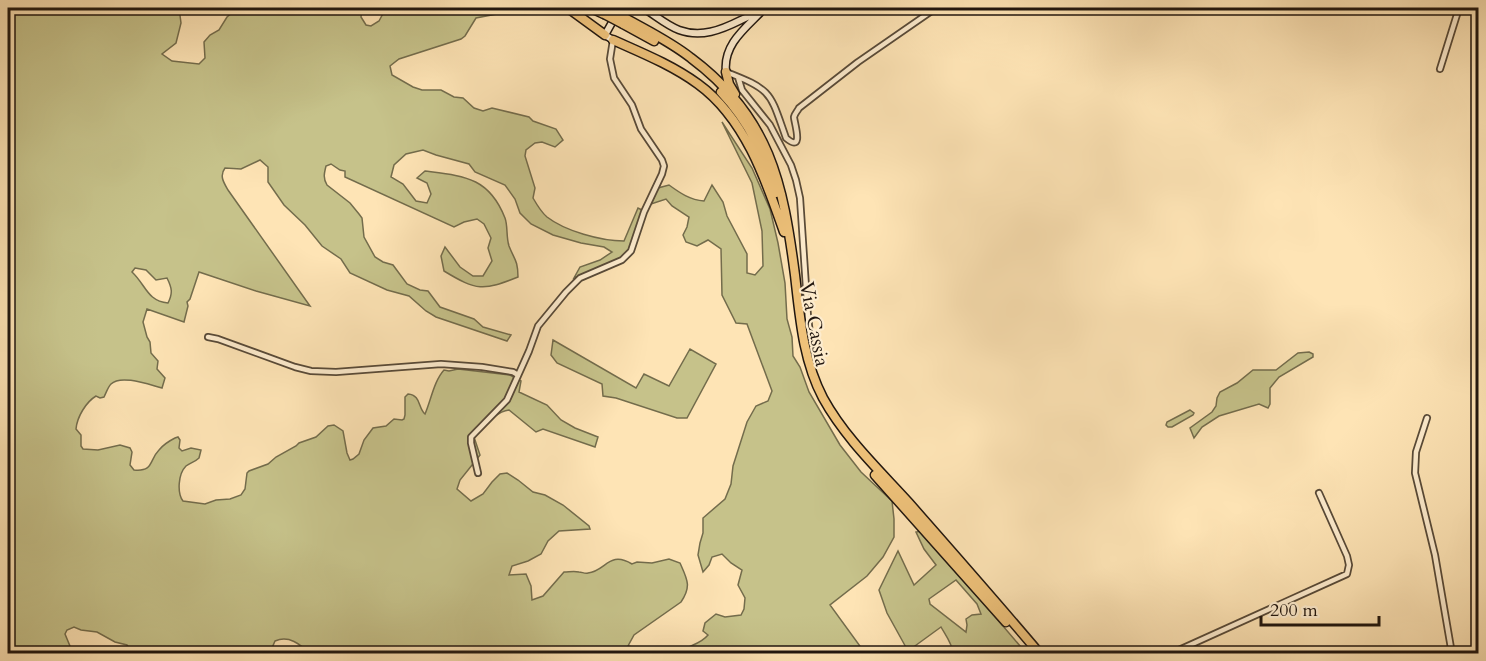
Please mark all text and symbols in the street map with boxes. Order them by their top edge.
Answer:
street label: Via Cassia [793,279,836,369]
scale bar [1261,589,1380,627]
text: 200 m [1270,598,1318,623]

